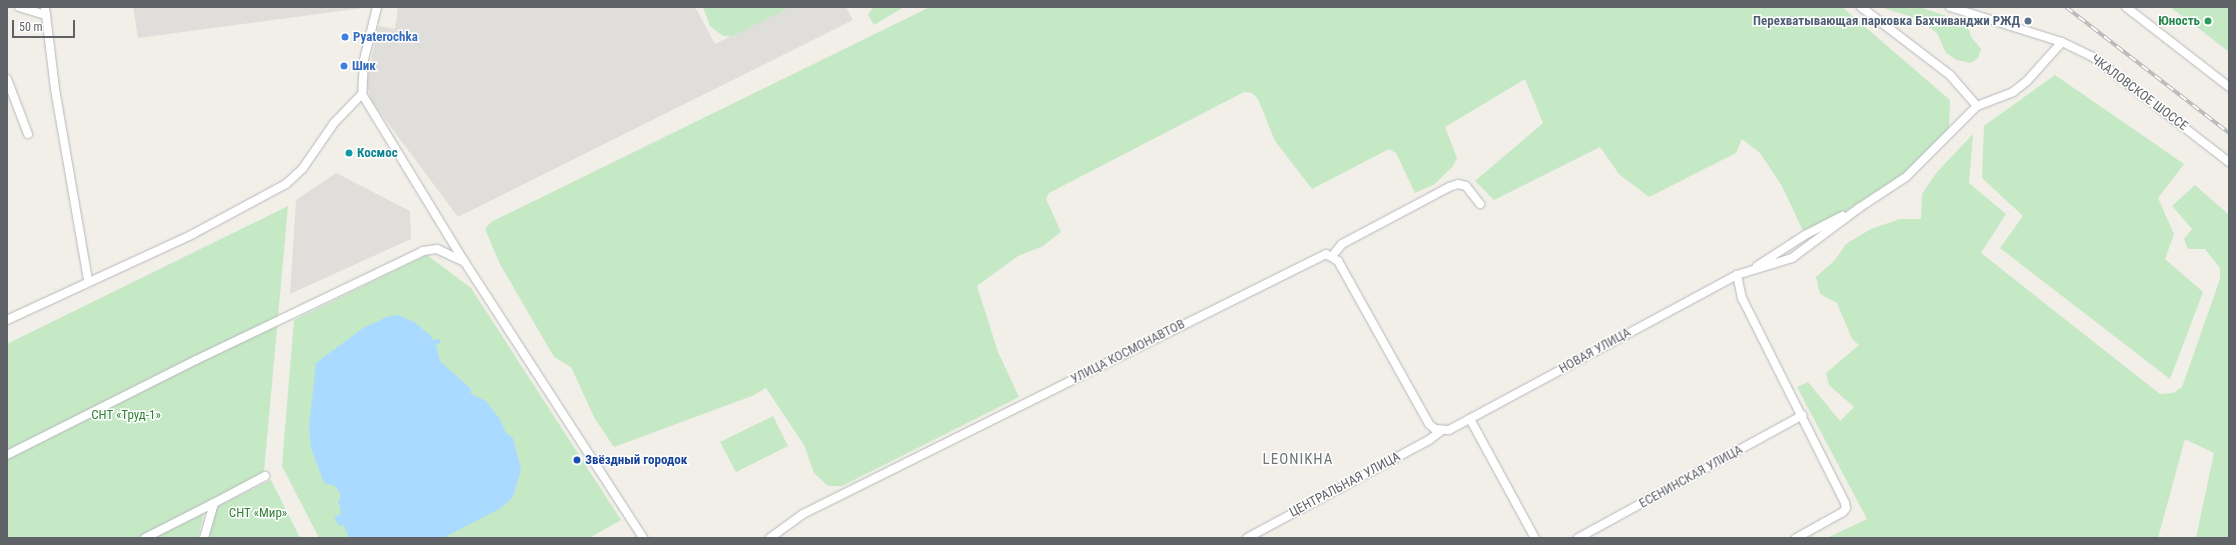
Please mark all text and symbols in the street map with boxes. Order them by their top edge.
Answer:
scale bar [14,12,77,38]
place label: Перехватывающая парковка Бахчиванджи РЖД [1753,13,2020,29]
place label: Юность [2158,13,2200,29]
marker: Перехватывающая парковка Бахчиванджи РЖД [2023,16,2033,26]
marker: Юность [2203,16,2213,26]
text: 50 m [19,20,43,34]
place label: Pyaterochka [353,29,418,45]
marker: Pyaterochka [340,32,350,42]
street label: ЧКАЛОВСКОЕ ШОССЕ [2088,52,2190,134]
place label: Шик [352,58,376,74]
marker: Шик [339,61,349,71]
place label: Космос [357,145,398,161]
marker: Космос [344,148,354,158]
street label: УЛИЦА КОСМОНАВТОВ [1068,317,1188,387]
street label: НОВАЯ УЛИЦА [1556,325,1634,377]
park label: СНТ «Труд-1» [91,407,161,423]
street label: ЕСЕНИНСКАЯ УЛИЦА [1637,442,1745,512]
street label: ЦЕНТРАЛЬНАЯ УЛИЦА [1287,449,1403,521]
district label: LEONIKHA [1263,451,1333,469]
place label: Звёздный городок [585,452,687,468]
marker: Звёздный городок [572,455,582,465]
park label: СНТ «Мир» [229,505,287,521]

